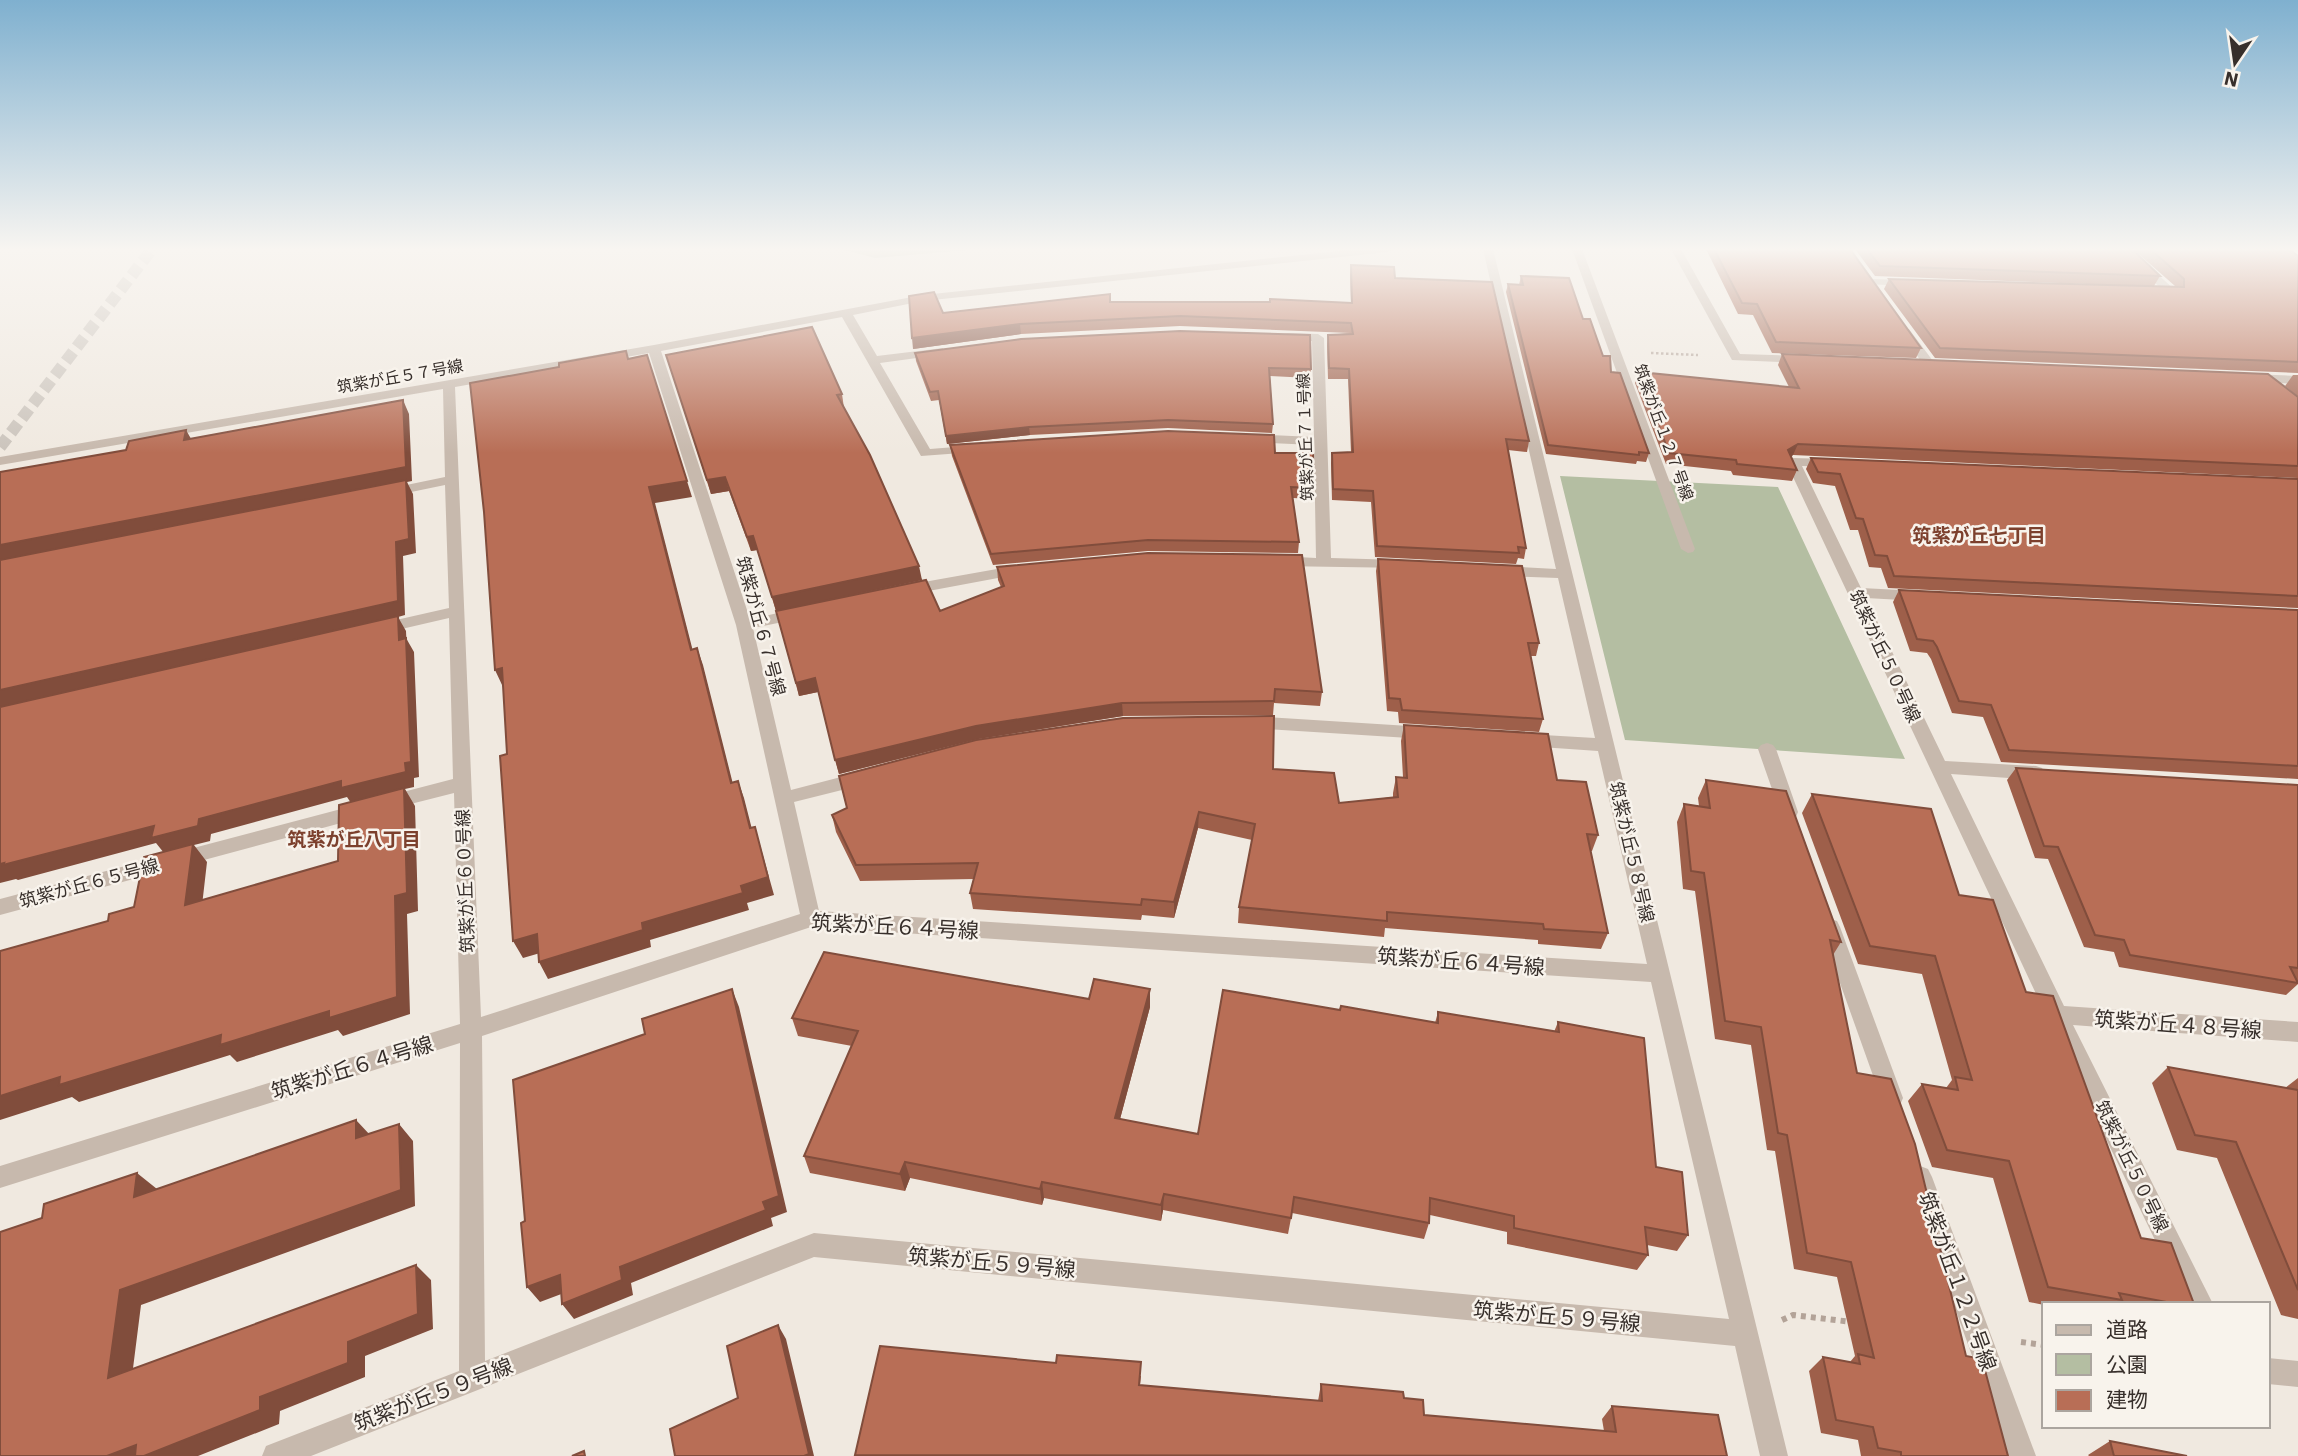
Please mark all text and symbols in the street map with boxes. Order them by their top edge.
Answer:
north arrow [2200,28,2270,98]
text: N [2222,66,2241,93]
street label: 筑紫が丘５７号線 [335,355,465,397]
street label: 筑紫が丘１２７号線 [1630,361,1698,503]
street label: 筑紫が丘７１号線 [1293,373,1317,501]
district label: 筑紫が丘七丁目 [1912,523,2046,547]
street label: 筑紫が丘６７号線 [731,553,791,699]
street label: 筑紫が丘５０号線 [1844,586,1926,726]
street label: 筑紫が丘５８号線 [1605,779,1659,925]
street label: 筑紫が丘６０号線 [451,809,479,953]
district label: 筑紫が丘八丁目 [287,827,421,851]
street label: 筑紫が丘６５号線 [16,853,162,913]
street label: 筑紫が丘６４号線 [810,908,980,944]
street label: 筑紫が丘６４号線 [1376,941,1546,981]
street label: 筑紫が丘４８号線 [2093,1004,2263,1044]
street label: 筑紫が丘６４号線 [268,1029,436,1105]
street label: 筑紫が丘５０号線 [2090,1096,2174,1236]
street label: 筑紫が丘１２２号線 [1913,1187,2003,1375]
street label: 筑紫が丘５９号線 [907,1241,1077,1283]
street label: 筑紫が丘５９号線 [1472,1295,1642,1337]
legend [2042,1302,2270,1428]
text: 道路 [2106,1315,2148,1343]
text: 公園 [2106,1350,2148,1378]
street label: 筑紫が丘５９号線 [350,1351,516,1437]
text: 建物 [2106,1385,2148,1413]

